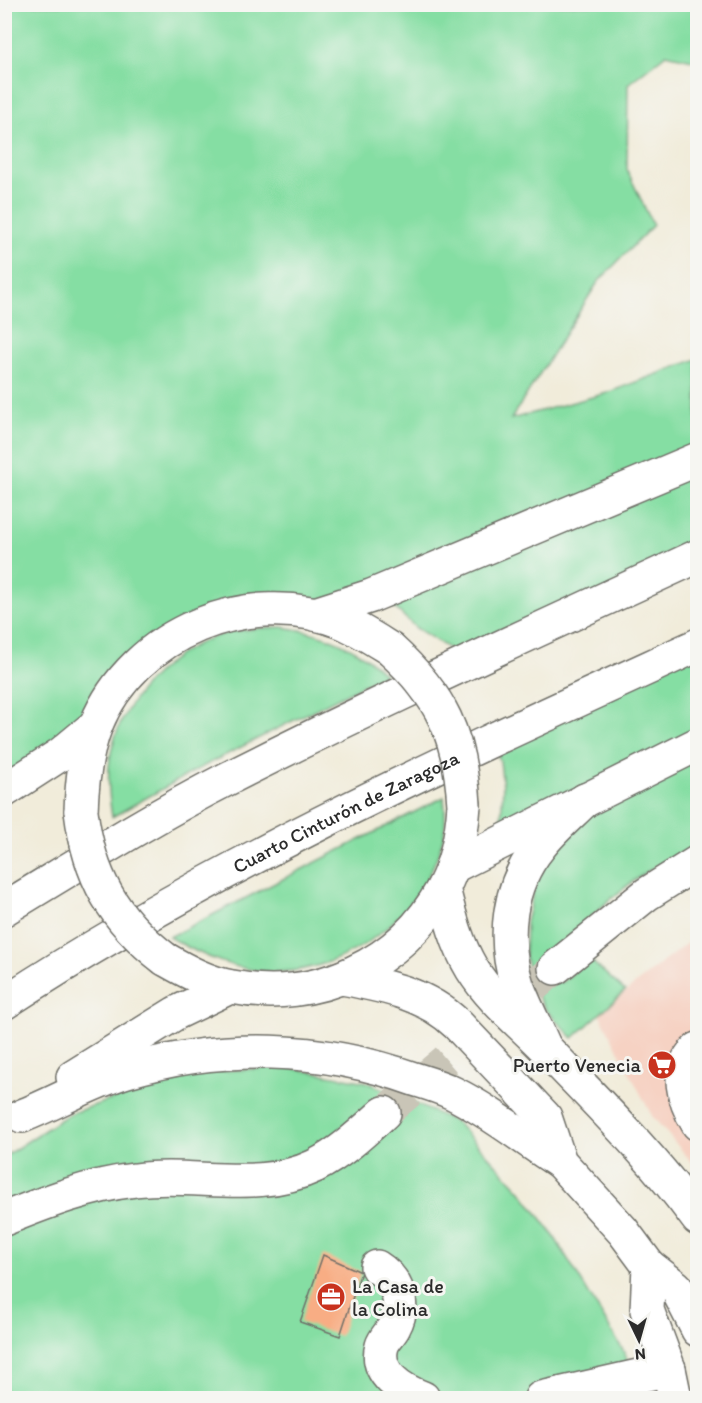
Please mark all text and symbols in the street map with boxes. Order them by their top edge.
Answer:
street label: Cuarto Cinturón de Zaragoza [229,745,463,878]
supermarket icon: Puerto Venecia [646,1049,678,1081]
place label: Puerto Venecia [513,1053,642,1077]
place label: La Casa de la Colina [352,1274,444,1321]
office icon: La Casa de la Colina [315,1281,347,1313]
north arrow [609,1310,669,1370]
text: N [634,1345,646,1364]

